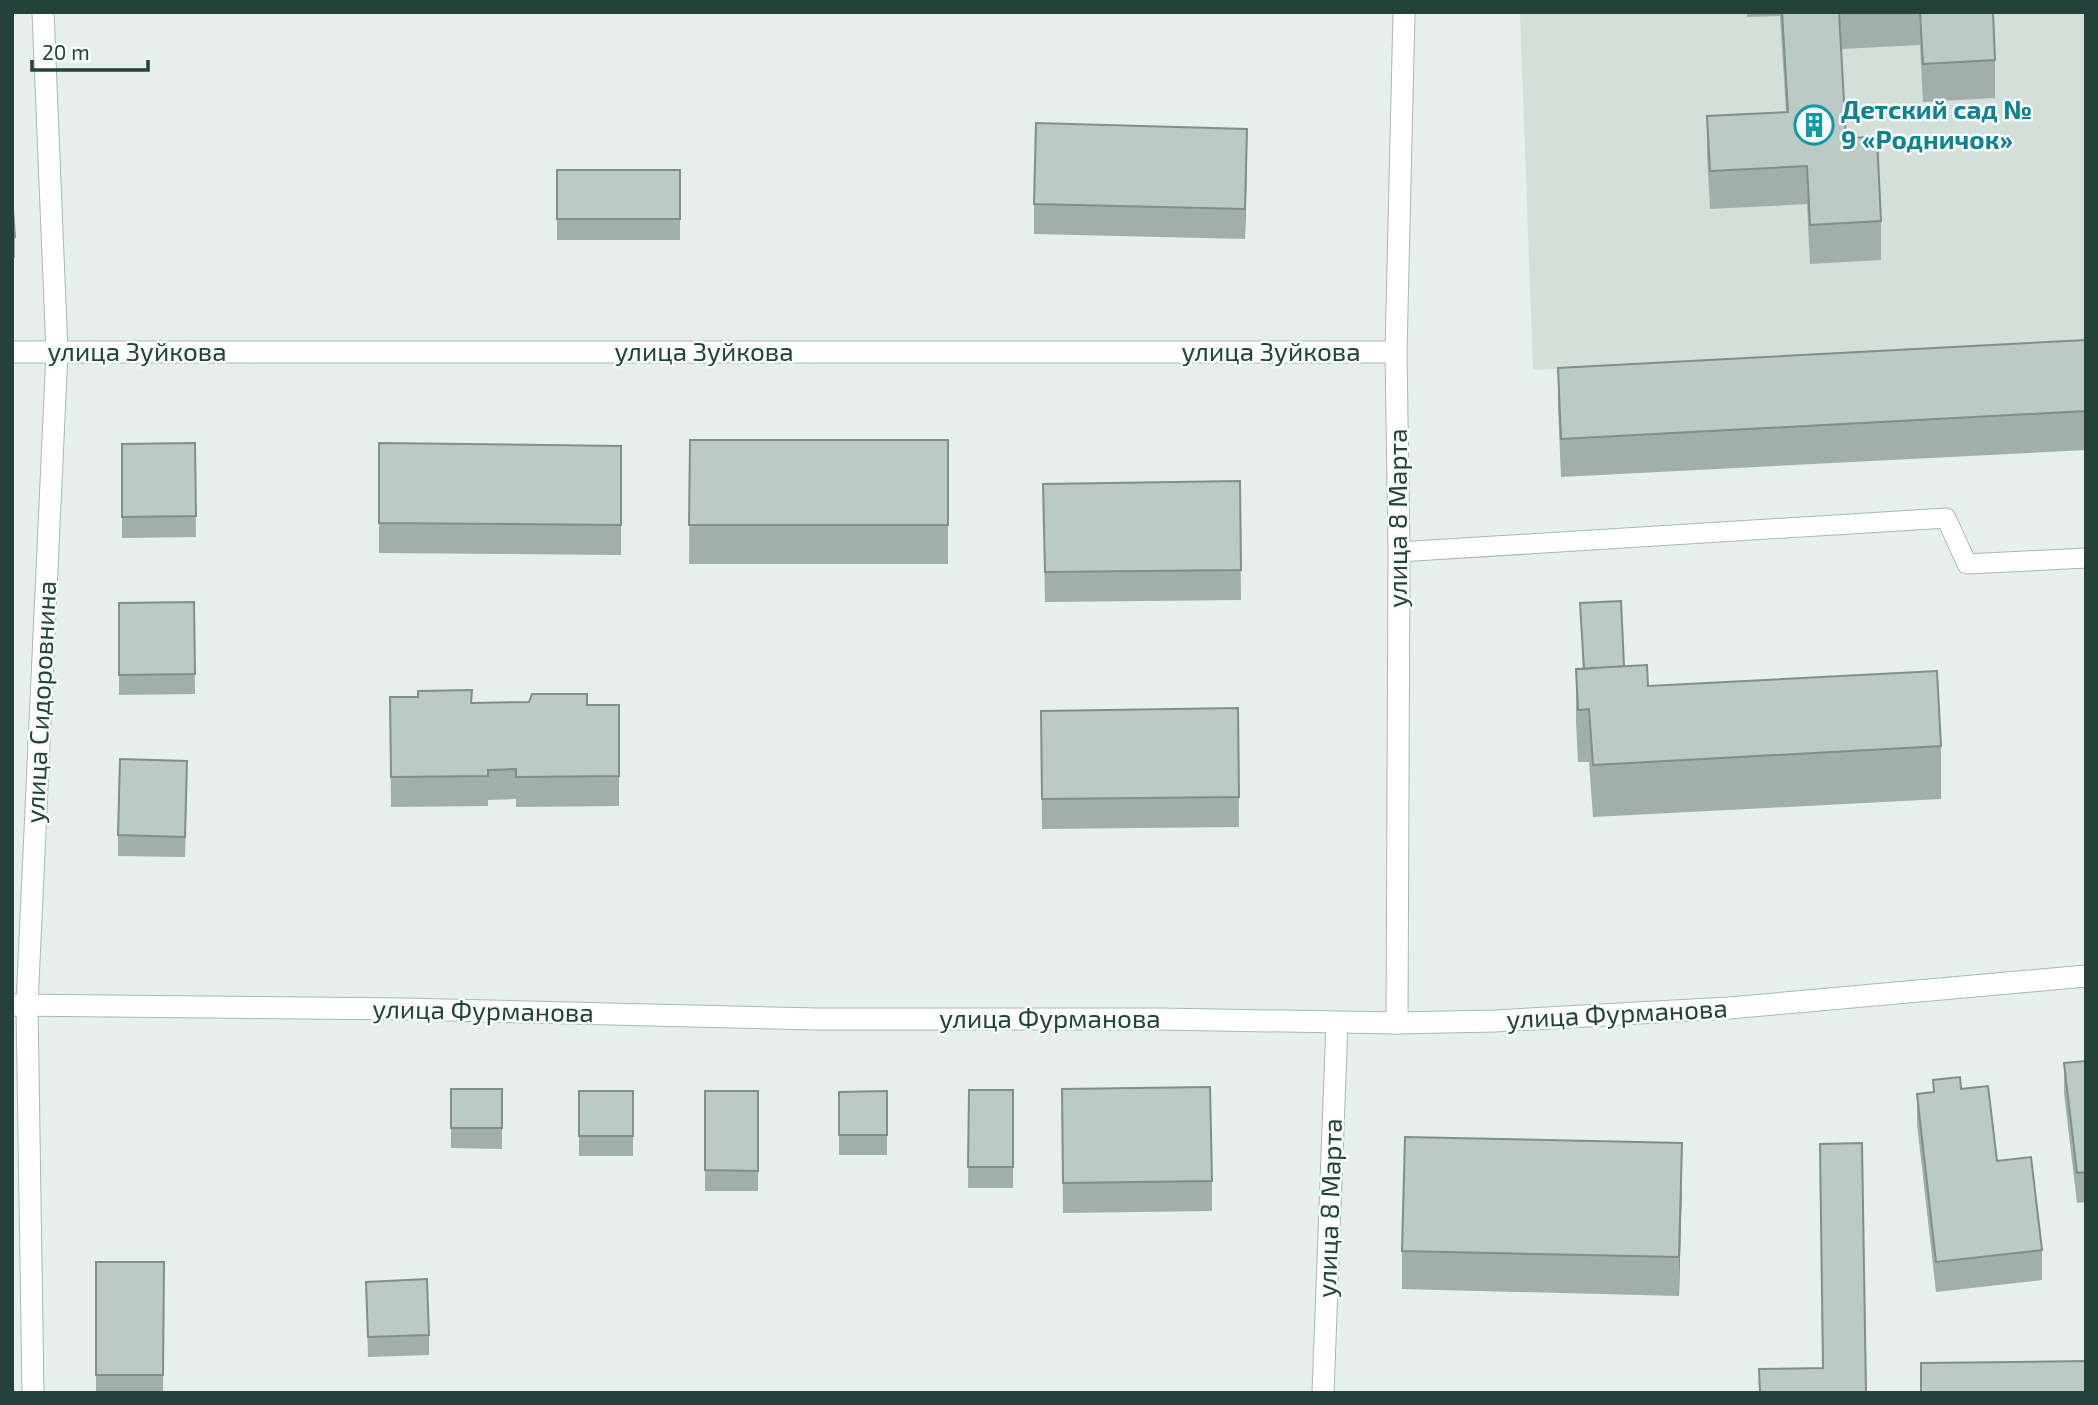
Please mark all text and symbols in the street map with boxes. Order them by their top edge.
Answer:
scale bar [32,28,147,72]
text: 20 m [42,39,90,64]
place label: Детский сад № 9 «Родничок» [1841,93,2032,154]
building icon: Детский сад № 9 «Родничок» [1793,104,1835,146]
street label: улица Зуйкова [47,335,227,367]
street label: улица Зуйкова [614,335,794,367]
street label: улица Зуйкова [1181,335,1361,367]
street label: улица 8 Марта [1381,428,1413,608]
street label: улица Сидоровнина [18,580,62,824]
street label: улица Фурманова [1506,991,1728,1035]
street label: улица Фурманова [372,992,594,1028]
street label: улица Фурманова [939,1002,1161,1034]
street label: улица 8 Марта [1310,1118,1348,1298]

